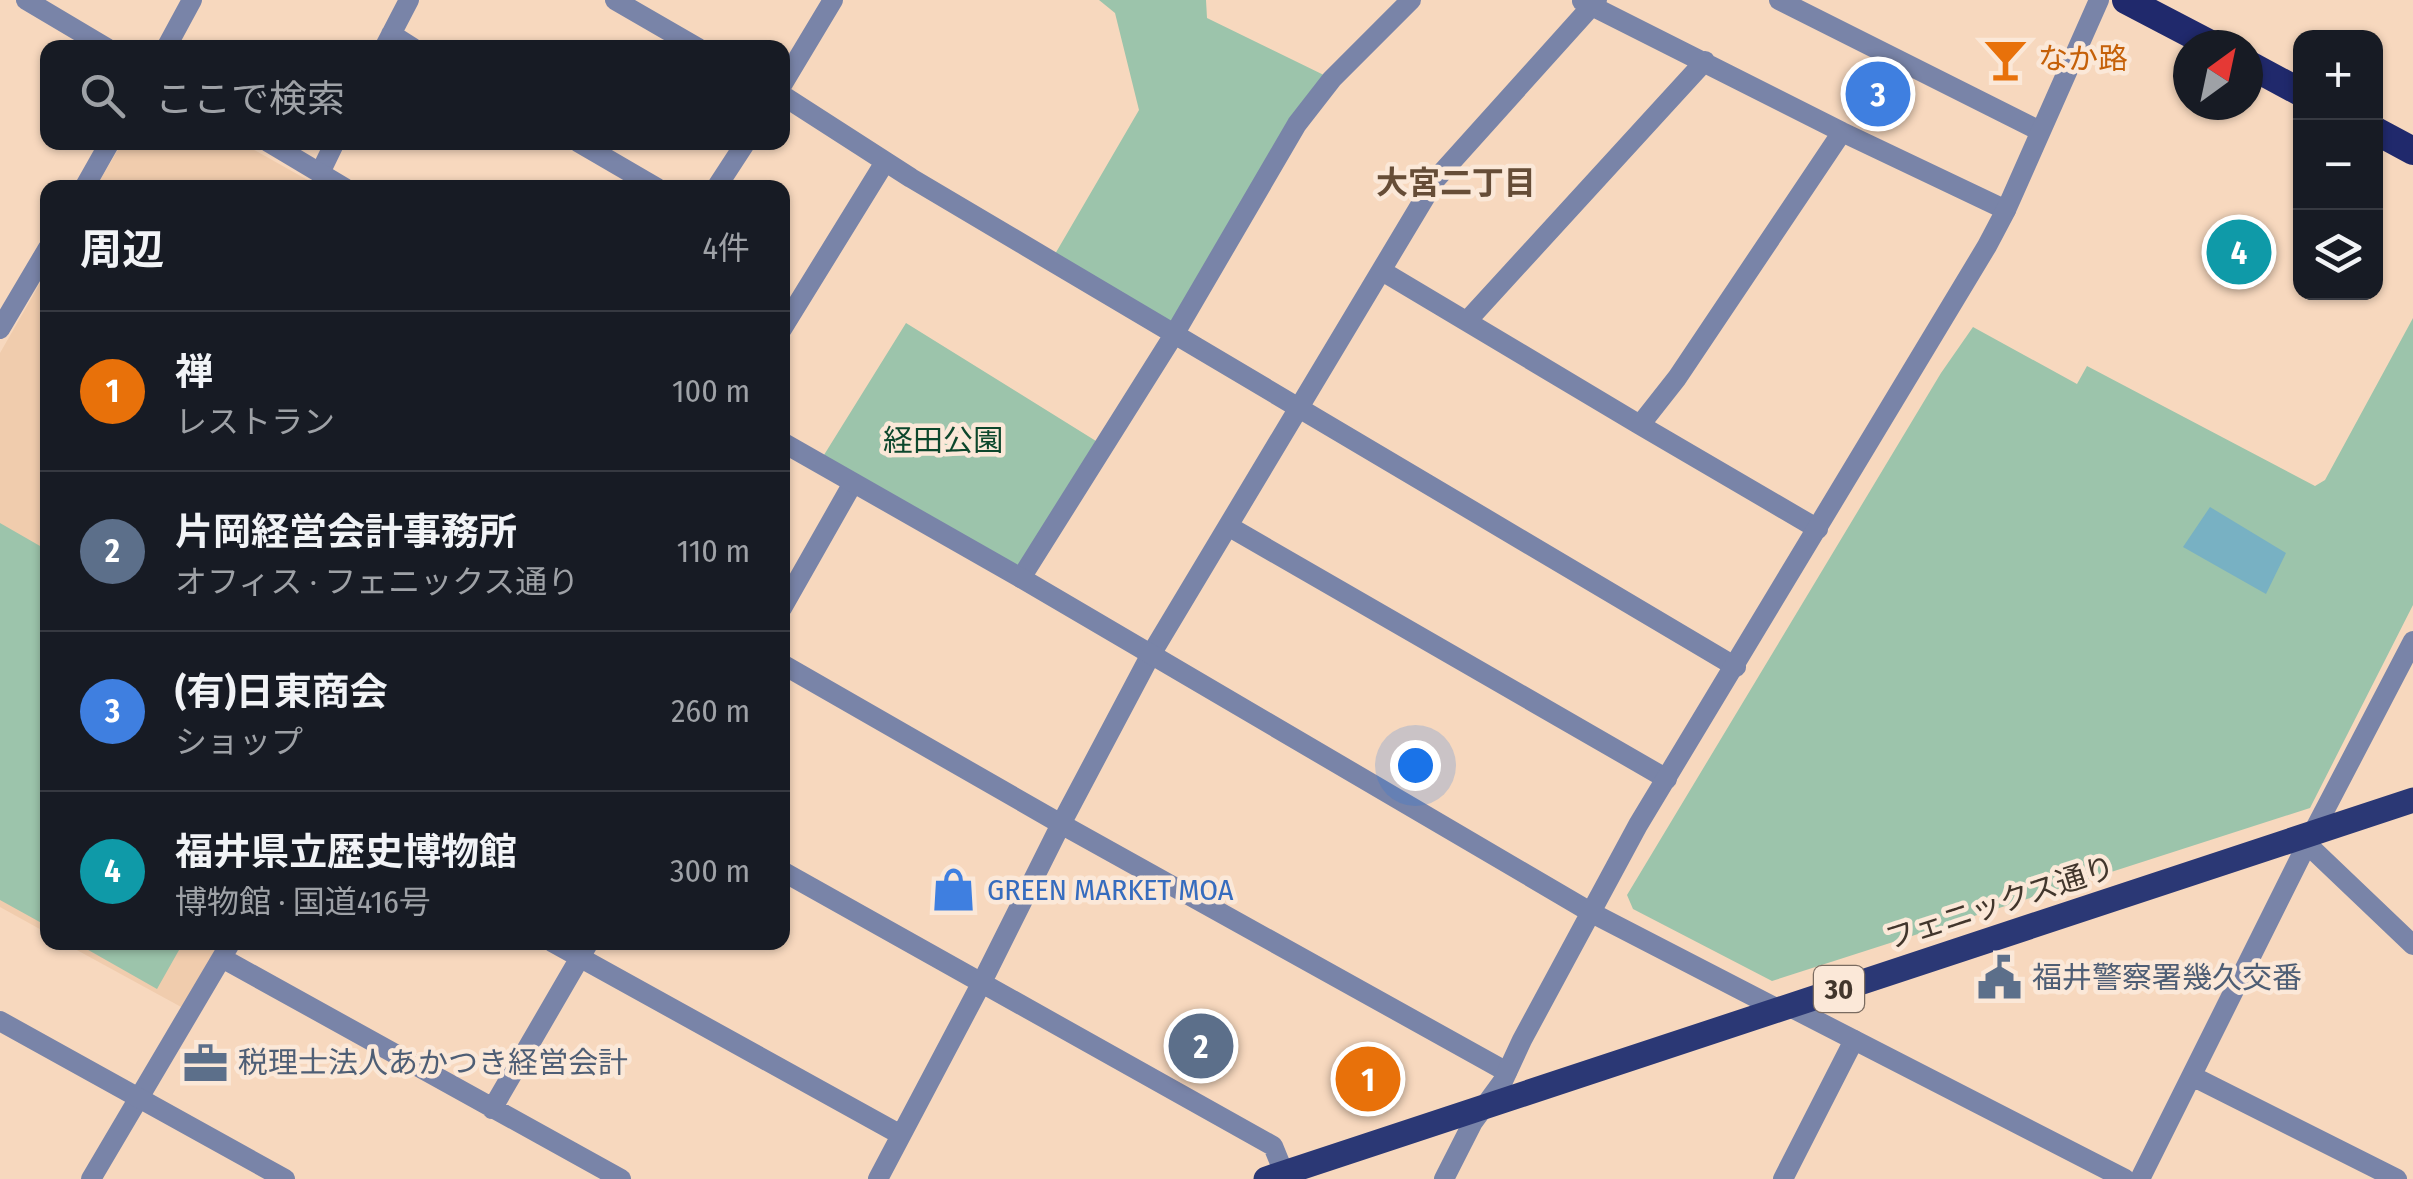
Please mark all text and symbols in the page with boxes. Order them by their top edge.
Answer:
north arrow [2173,30,2263,120]
map controls [2293,30,2383,300]
button: + [2293,30,2383,120]
bar icon: なか路 [1981,35,2029,83]
search box [40,40,790,150]
place label: なか路 [2038,41,2128,77]
pin: 3 [1846,56,1910,132]
icon: search [75,68,130,123]
text: ここで検索 [155,76,345,122]
button: − [2293,120,2383,210]
district label: 大宮二丁目 [1376,164,1536,202]
button: layers [2293,210,2383,300]
pin: 4 [2206,214,2272,290]
text: 周辺 [80,225,164,275]
text: 4件 [703,229,750,267]
text: 禅 [175,349,213,395]
text: 1 [106,372,119,410]
text: 100 m [672,372,750,410]
text: レストラン [175,403,335,441]
park label: 経田公園 [883,423,1003,459]
text: 片岡経営会計事務所 [175,509,517,555]
text: 2 [105,532,120,570]
text: 110 m [677,532,750,570]
text: オフィス · フェニックス通り [175,563,579,601]
text: (有)日東商会 [175,669,388,715]
text: 3 [105,692,120,730]
text: 260 m [671,692,750,730]
text: ショップ [175,723,303,761]
your location [1390,740,1441,791]
text: 福井県立歴史博物館 [175,829,517,875]
street label: フェニックス通り [1881,849,2119,957]
text: 4 [104,852,121,890]
text: 300 m [670,852,750,890]
shop icon: GREEN MARKET MOA [930,866,978,914]
place label: GREEN MARKET MOA [987,872,1234,908]
text: 博物館 · 国道416号 [175,883,431,921]
public building icon: 福井警察署幾久交番 [1975,954,2023,1002]
place label: 福井警察署幾久交番 [2032,960,2302,996]
road number: 30 [1814,966,1864,1012]
pin: 2 [1168,1008,1234,1084]
office icon: 税理士法人あかつき経営会計 [181,1039,229,1087]
pin: 1 [1336,1042,1400,1116]
place label: 税理士法人あかつき経営会計 [238,1045,628,1081]

